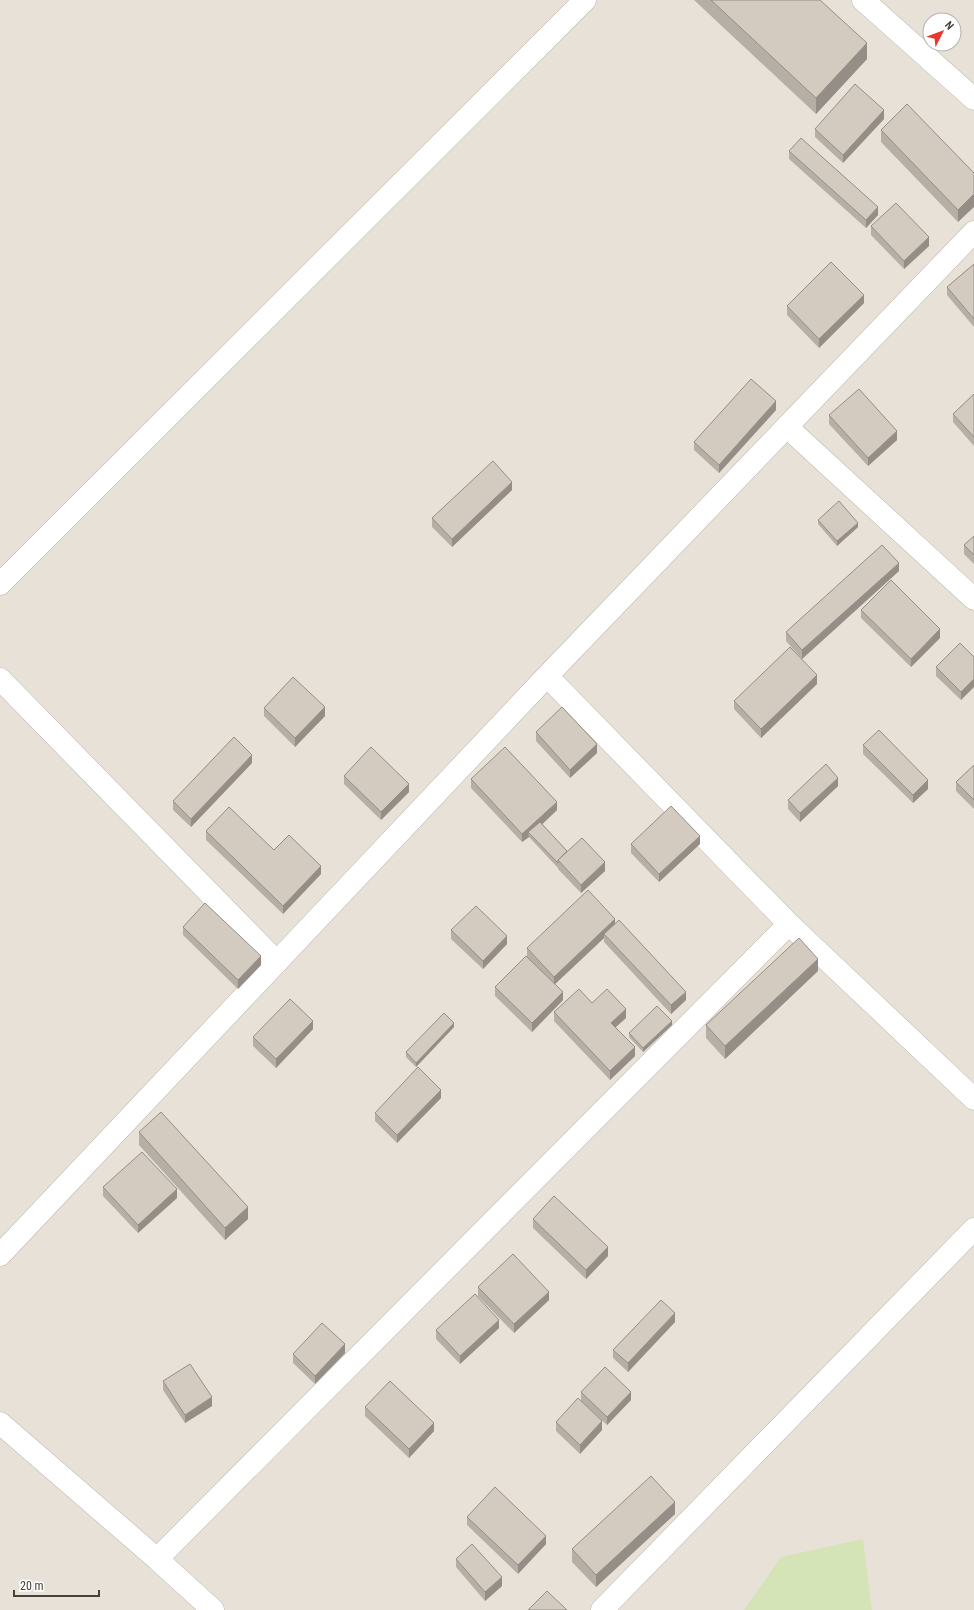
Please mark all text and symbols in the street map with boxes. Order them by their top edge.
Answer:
north arrow [922,12,962,52]
text: N [942,19,956,33]
scale bar [14,1572,99,1598]
text: 20 m [20,1579,44,1593]

